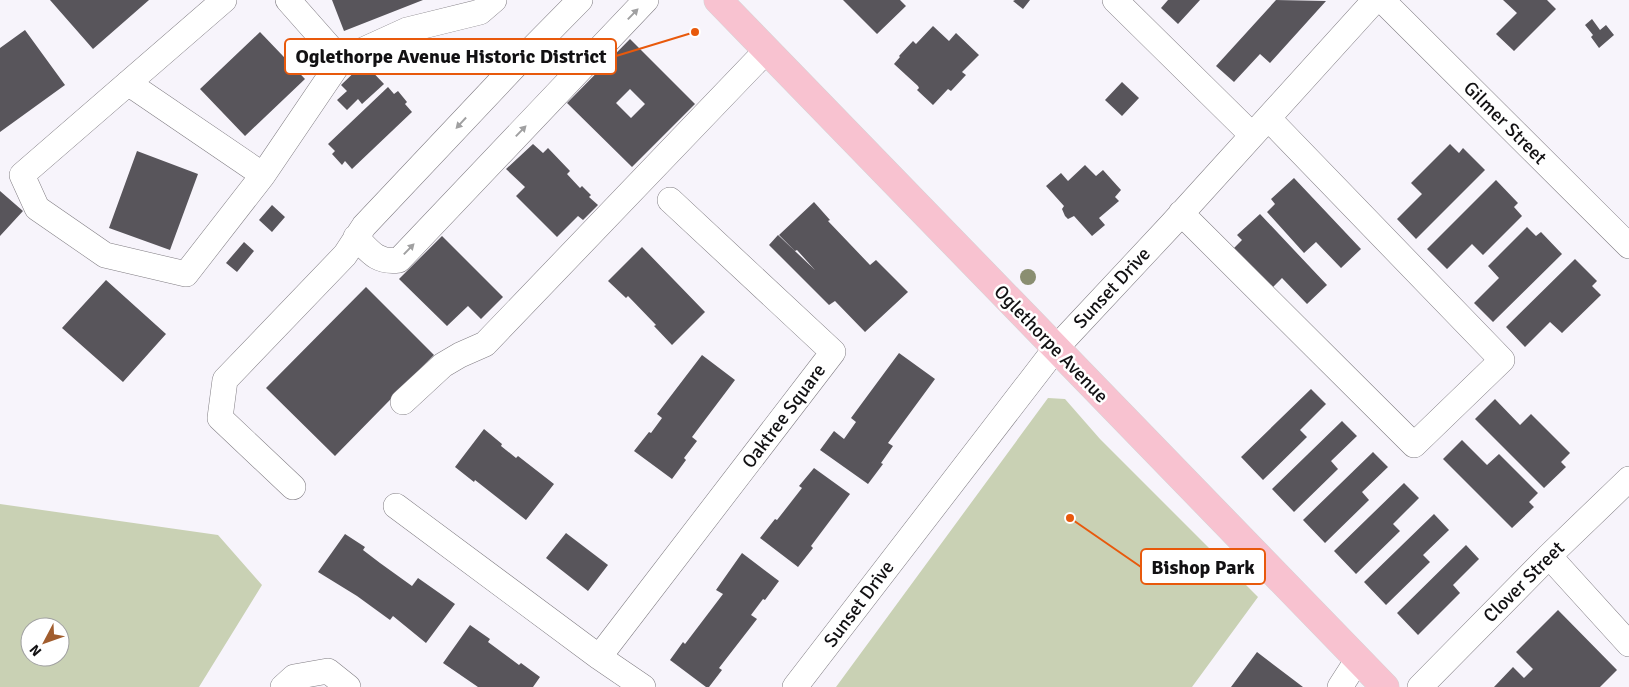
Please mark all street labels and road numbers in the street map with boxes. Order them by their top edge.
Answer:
street label: Gilmer Street [1458,76,1552,170]
street label: Sunset Drive [1068,242,1156,334]
street label: Oglethorpe Avenue [989,280,1113,408]
street label: Oaktree Square [737,359,831,473]
street label: Clover Street [1478,536,1570,628]
street label: Sunset Drive [819,556,899,652]

